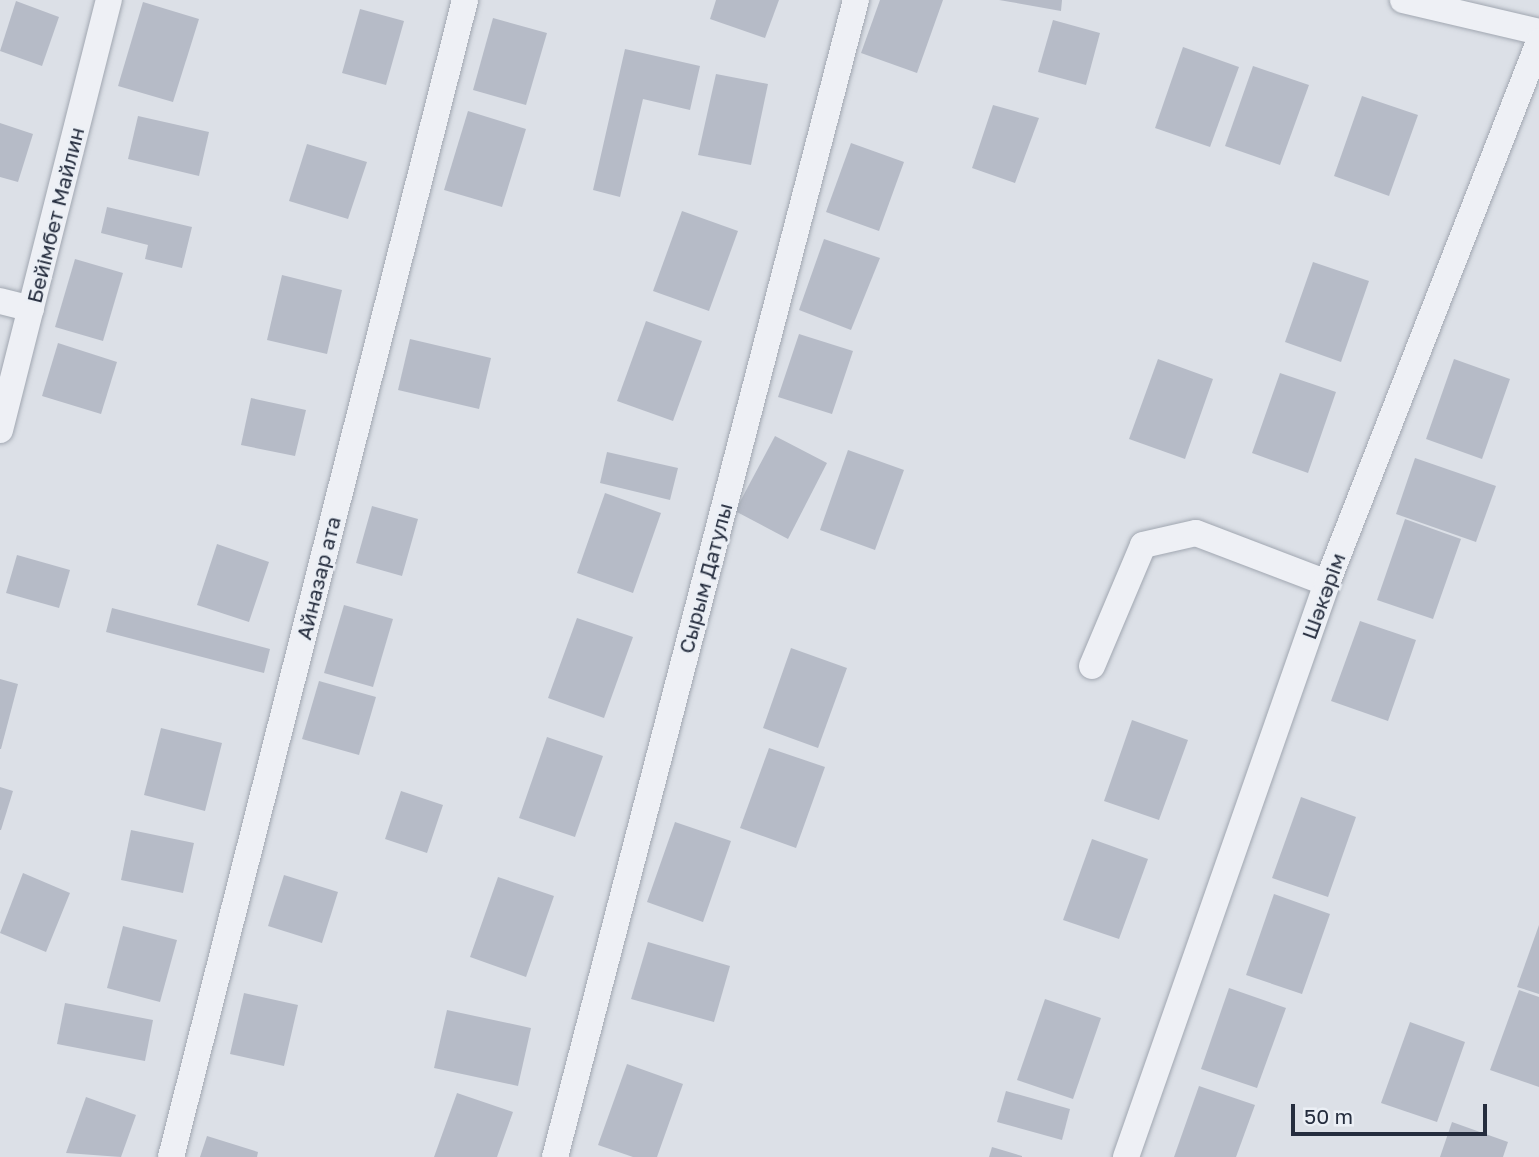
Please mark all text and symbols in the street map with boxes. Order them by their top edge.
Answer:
street label: Бейімбет Майлин [21,124,89,306]
street label: Сырым Датулы [673,500,737,656]
street label: Айназар ата [291,514,345,642]
street label: Шәкәрім [1296,549,1350,643]
scale bar [1294,1090,1490,1134]
text: 50 m [1304,1103,1353,1129]

